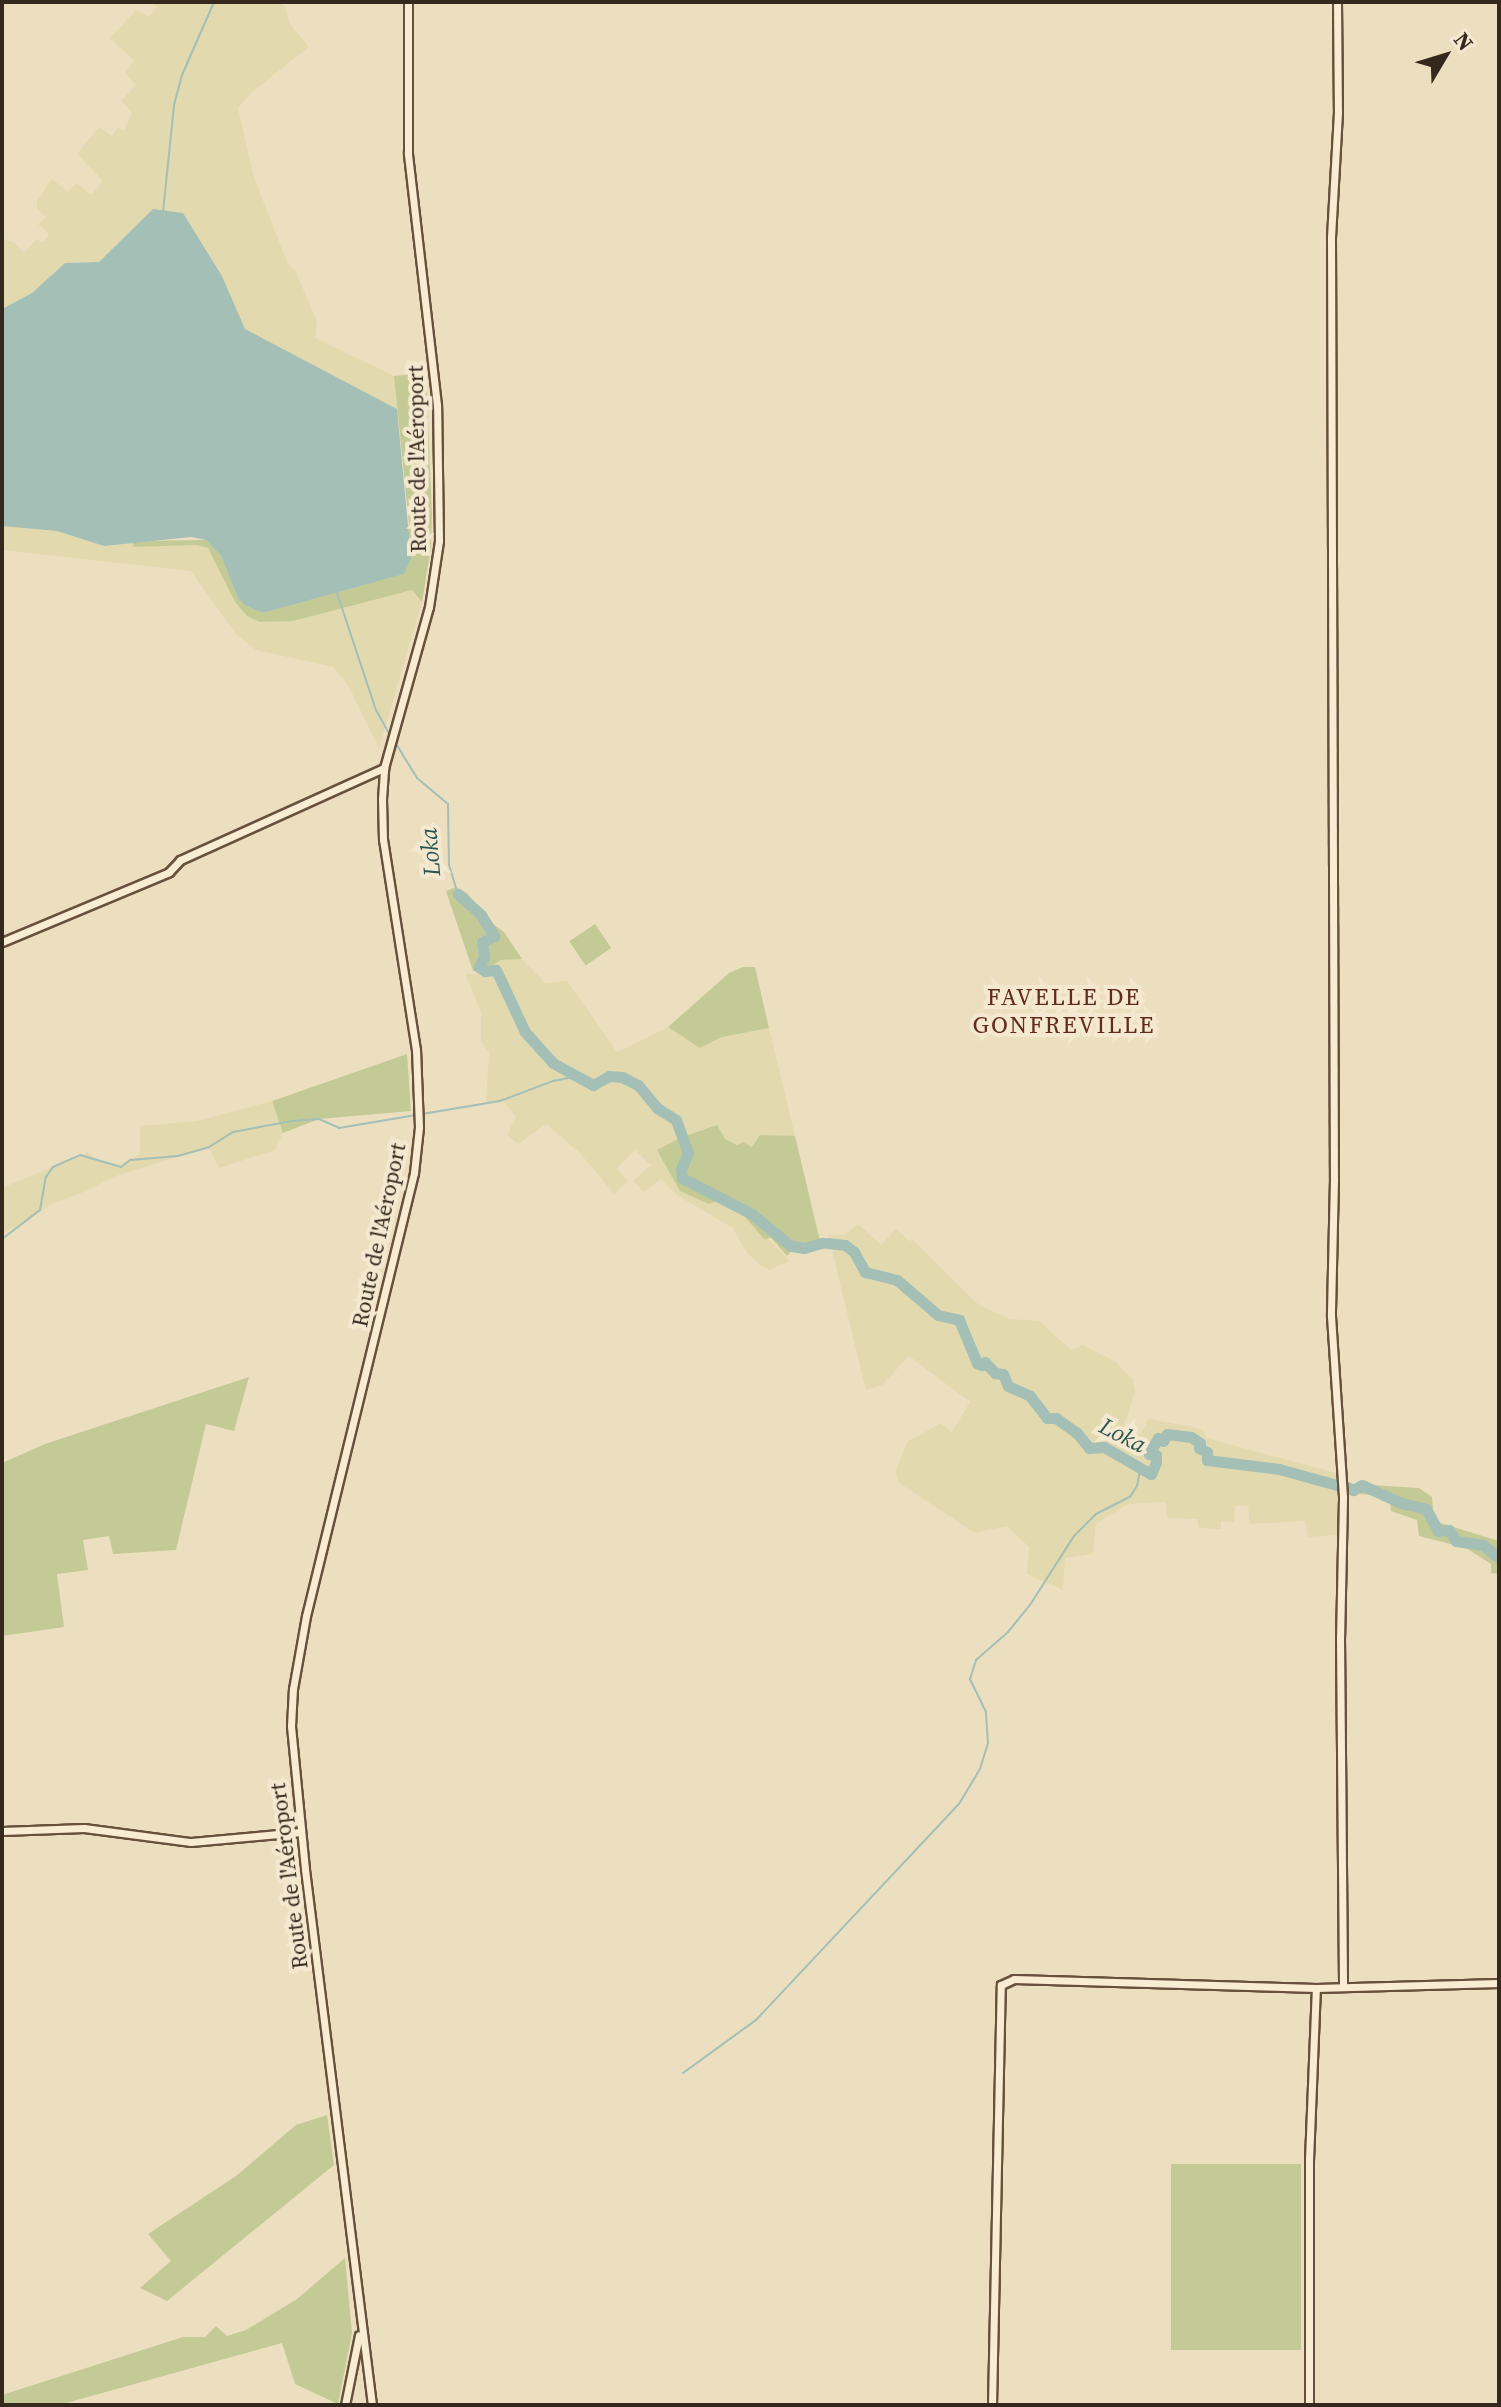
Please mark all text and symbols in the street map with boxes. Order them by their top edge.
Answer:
north arrow [1405,16,1485,96]
text: N [1447,26,1481,57]
street label: Route de l'Aéroport [402,365,432,553]
water label: Loka [414,826,446,878]
district label: FAVELLE DE GONFREVILLE [972,983,1156,1039]
street label: Route de l'Aéroport [347,1141,411,1329]
water label: Loka [1095,1411,1151,1459]
street label: Route de l'Aéroport [264,1781,314,1971]

